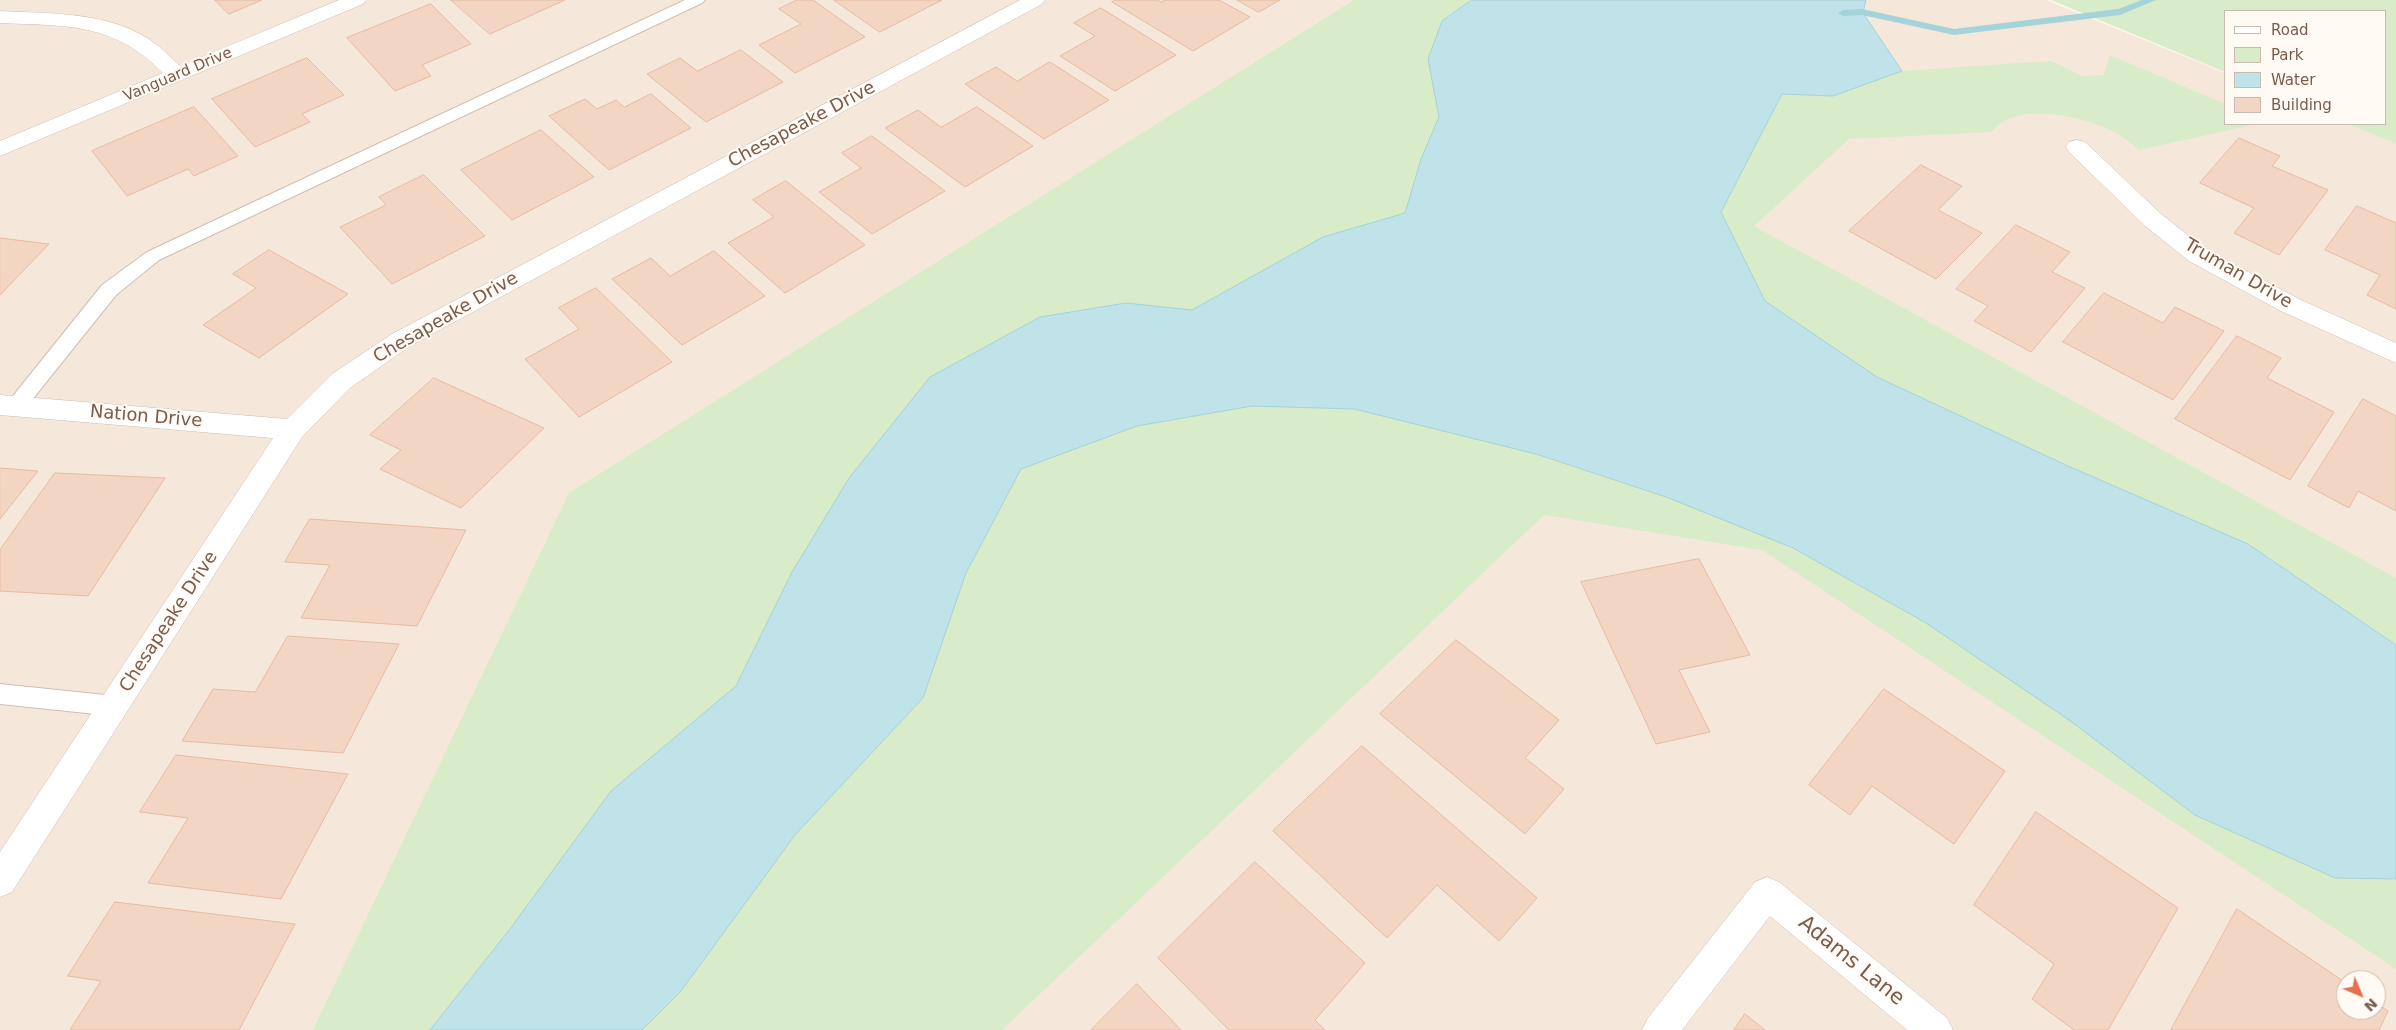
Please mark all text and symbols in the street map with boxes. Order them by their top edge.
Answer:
legend [2224,10,2386,125]
text: Road [2271,21,2309,39]
street label: Vanguard Drive [121,44,235,106]
text: Park [2271,46,2303,64]
text: Water [2271,71,2315,89]
street label: Chesapeake Drive [725,77,879,173]
text: Building [2271,96,2332,114]
street label: Truman Drive [2180,234,2296,314]
street label: Chesapeake Drive [370,268,522,368]
street label: Nation Drive [89,401,203,433]
street label: Chesapeake Drive [115,548,223,696]
street label: Adams Lane [1793,911,1909,1011]
north arrow [2336,970,2386,1020]
text: N [2361,995,2381,1015]

